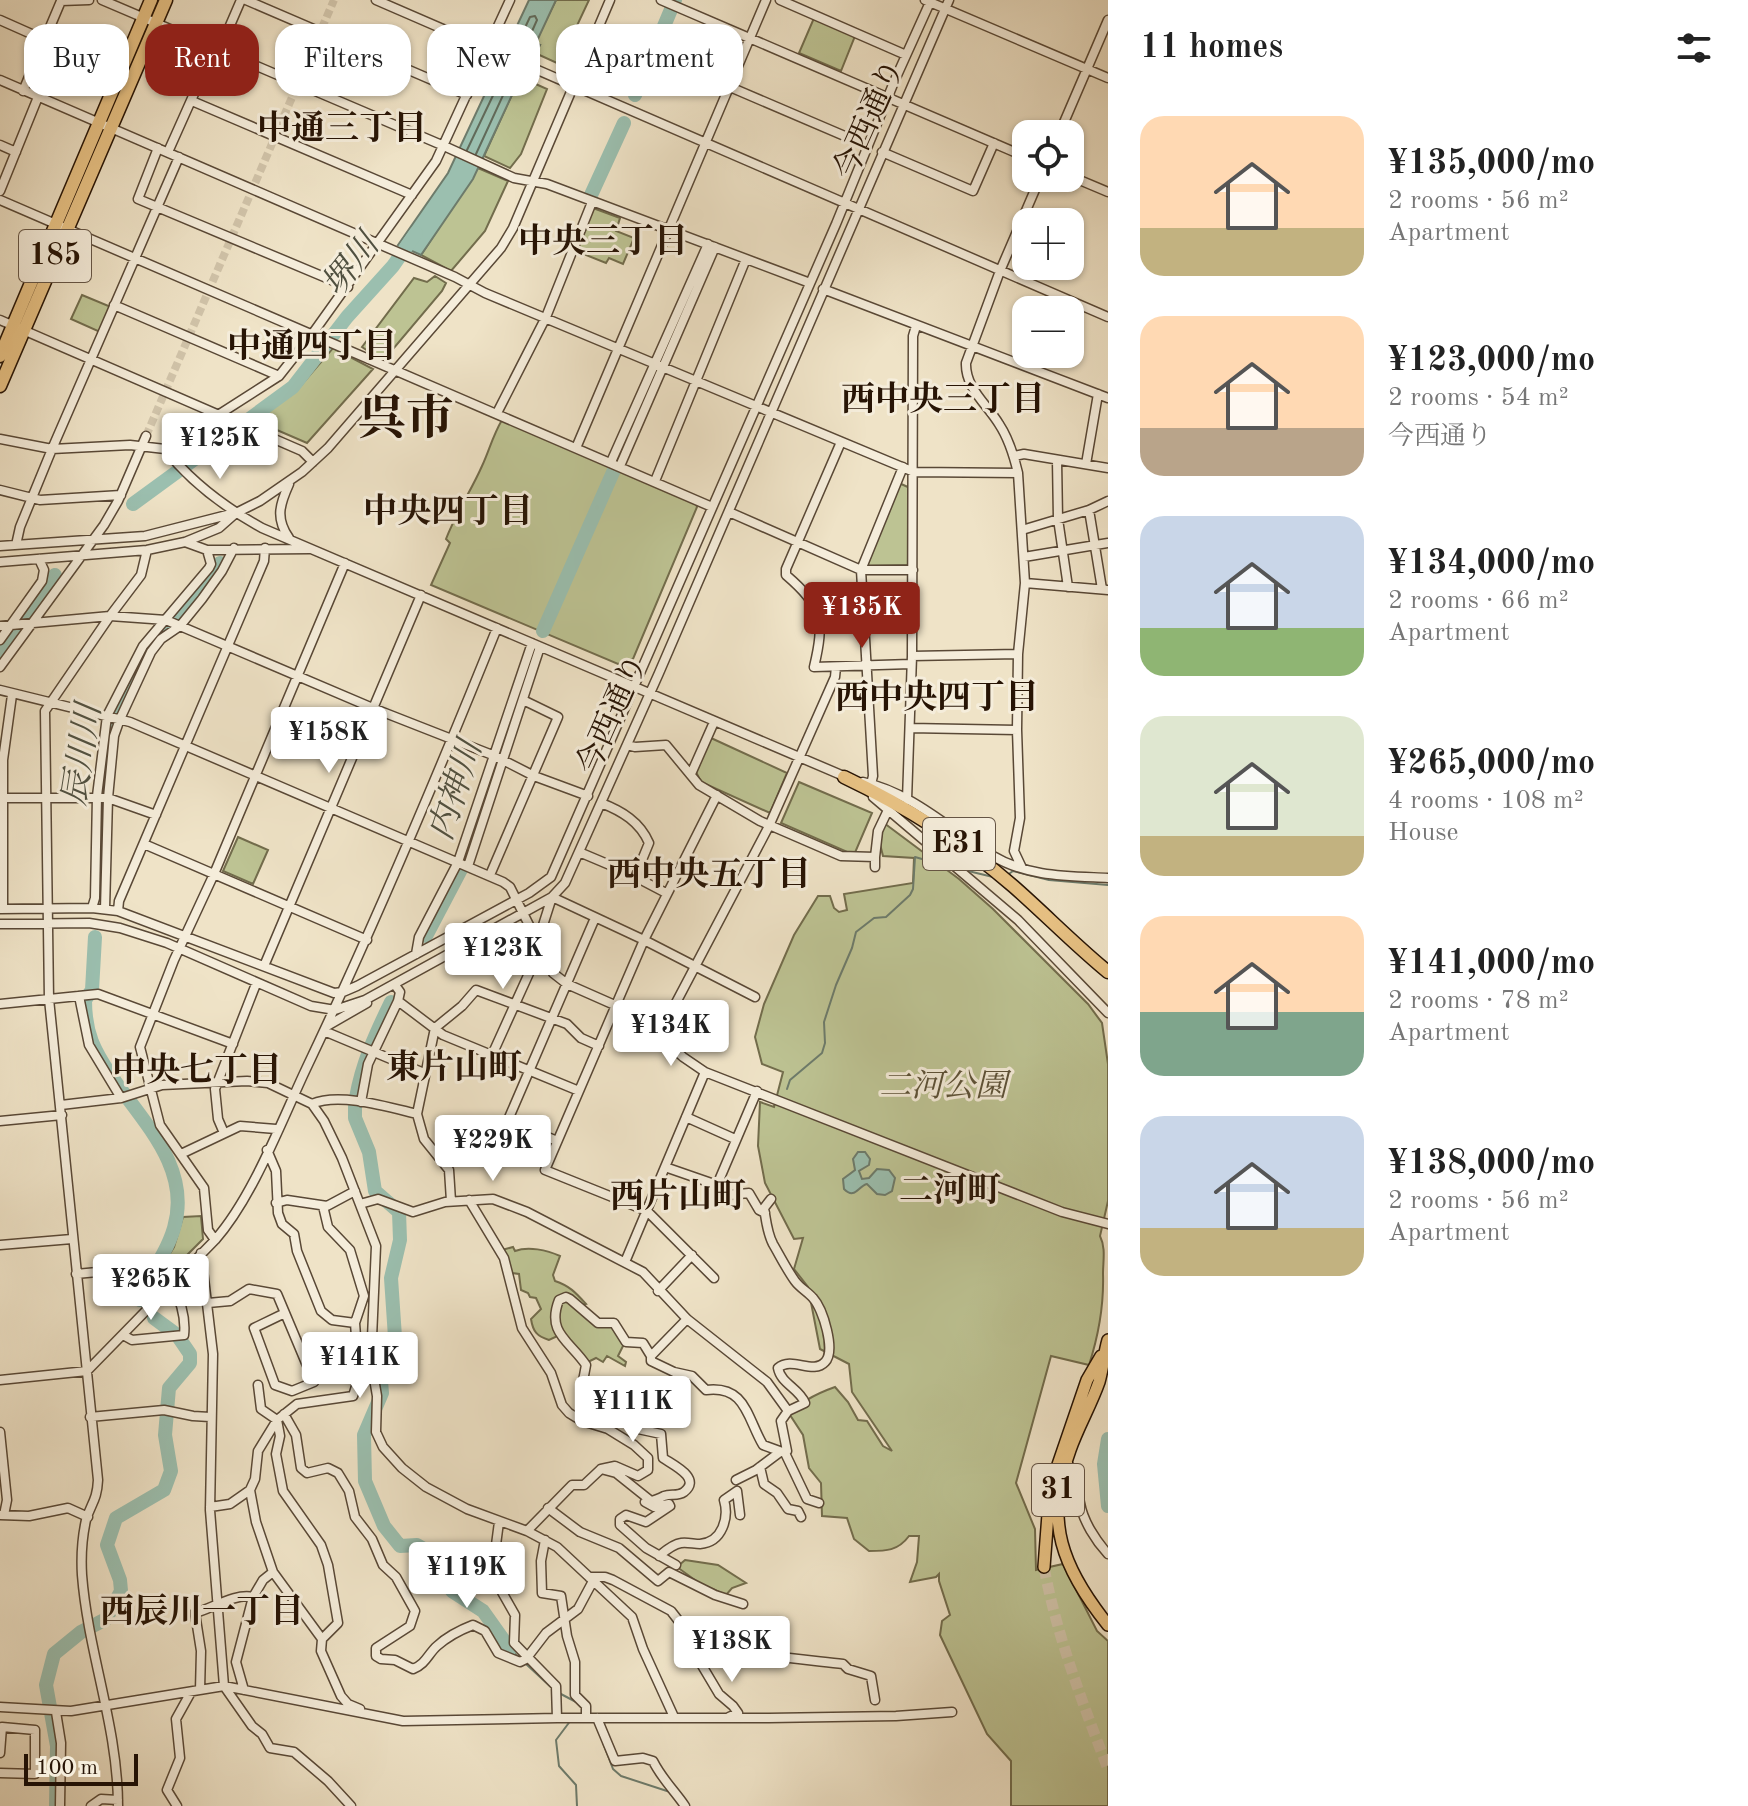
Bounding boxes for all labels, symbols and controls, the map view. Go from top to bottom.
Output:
chip: Buy [24,24,129,96]
chip: Rent [145,24,259,96]
chip: Filters [275,24,411,96]
chip: New [427,24,540,96]
chip: Apartment [556,24,743,96]
icon: filters [1672,26,1716,70]
text: 11 homes [1140,31,1283,65]
street label: 今西通り [827,53,912,185]
district label: 中通三丁目 [257,110,427,147]
map controls [1012,120,1084,368]
button: locate [1012,120,1084,192]
text: ¥135,000/mo [1388,147,1595,181]
icon: home [1204,148,1300,244]
text: 2 rooms · 56 m² [1388,188,1569,214]
button: + [1012,208,1084,280]
text: Apartment [1388,220,1510,246]
district label: 中央三丁目 [518,223,688,260]
water label: 堺川 [315,224,389,303]
road number: 185 [19,230,91,282]
button: − [1012,296,1084,368]
district label: 中通四丁目 [227,328,397,365]
text: ¥123,000/mo [1388,344,1595,378]
icon: home [1204,348,1300,444]
district label: 西中央三丁目 [841,381,1045,418]
text: 2 rooms · 54 m² [1388,385,1569,411]
district label: 呉市 [358,393,454,445]
pin: ¥125K [164,413,276,481]
text: 今西通り [1388,424,1492,450]
text: ¥125K [180,426,260,452]
district label: 中央四丁目 [363,493,533,530]
text: ¥134,000/mo [1388,547,1595,581]
icon: home [1204,548,1300,644]
pin: ¥135K [806,582,918,650]
text: 2 rooms · 66 m² [1388,588,1569,614]
text: ¥135K [822,595,902,621]
text: Apartment [1388,620,1510,646]
street label: 今西通り [570,648,655,780]
district label: 西中央四丁目 [835,679,1039,716]
water label: 辰川川 [56,698,108,808]
pin: ¥158K [273,707,385,775]
text: ¥158K [289,720,369,746]
water label: 内神川 [422,733,490,845]
text: ¥265,000/mo [1388,747,1595,781]
icon: home [1204,748,1300,844]
text: 4 rooms · 108 m² [1388,788,1584,814]
road number: E31 [923,818,995,870]
text: House [1388,820,1459,846]
district label: 西中央五丁目 [607,856,811,893]
pin: ¥123K [447,923,559,991]
text: ¥123K [463,936,543,962]
text: ¥141,000/mo [1388,947,1595,981]
icon: home [1204,948,1300,1044]
text: 2 rooms · 78 m² [1388,988,1569,1014]
pin: ¥134K [615,1000,727,1068]
text: ¥134K [631,1013,711,1039]
text: Apartment [1388,1020,1510,1046]
district label: 東片山町 [386,1049,522,1086]
district label: 中央七丁目 [112,1052,282,1089]
park label: 二河公園 [879,1069,1012,1104]
pin: ¥229K [437,1115,549,1183]
text: ¥229K [453,1128,533,1154]
text: ¥138,000/mo [1388,1147,1595,1181]
icon: home [1204,1148,1300,1244]
district label: 二河町 [899,1172,1001,1209]
district label: 西片山町 [610,1178,746,1215]
text: 2 rooms · 56 m² [1388,1188,1569,1214]
text: Apartment [1388,1220,1510,1246]
pin: ¥265K [95,1254,207,1322]
text: ¥265K [111,1267,191,1293]
pin: ¥141K [304,1332,416,1400]
text: ¥141K [320,1345,400,1371]
pin: ¥111K [577,1376,689,1444]
text: ¥111K [593,1389,673,1415]
road number: 31 [1032,1464,1084,1516]
pin: ¥119K [411,1542,523,1610]
text: ¥119K [427,1555,507,1581]
district label: 西辰川一丁目 [100,1593,304,1630]
pin: ¥138K [676,1616,788,1684]
text: ¥138K [692,1629,772,1655]
scale bar [24,1750,138,1786]
text: 100 m [36,1757,98,1779]

